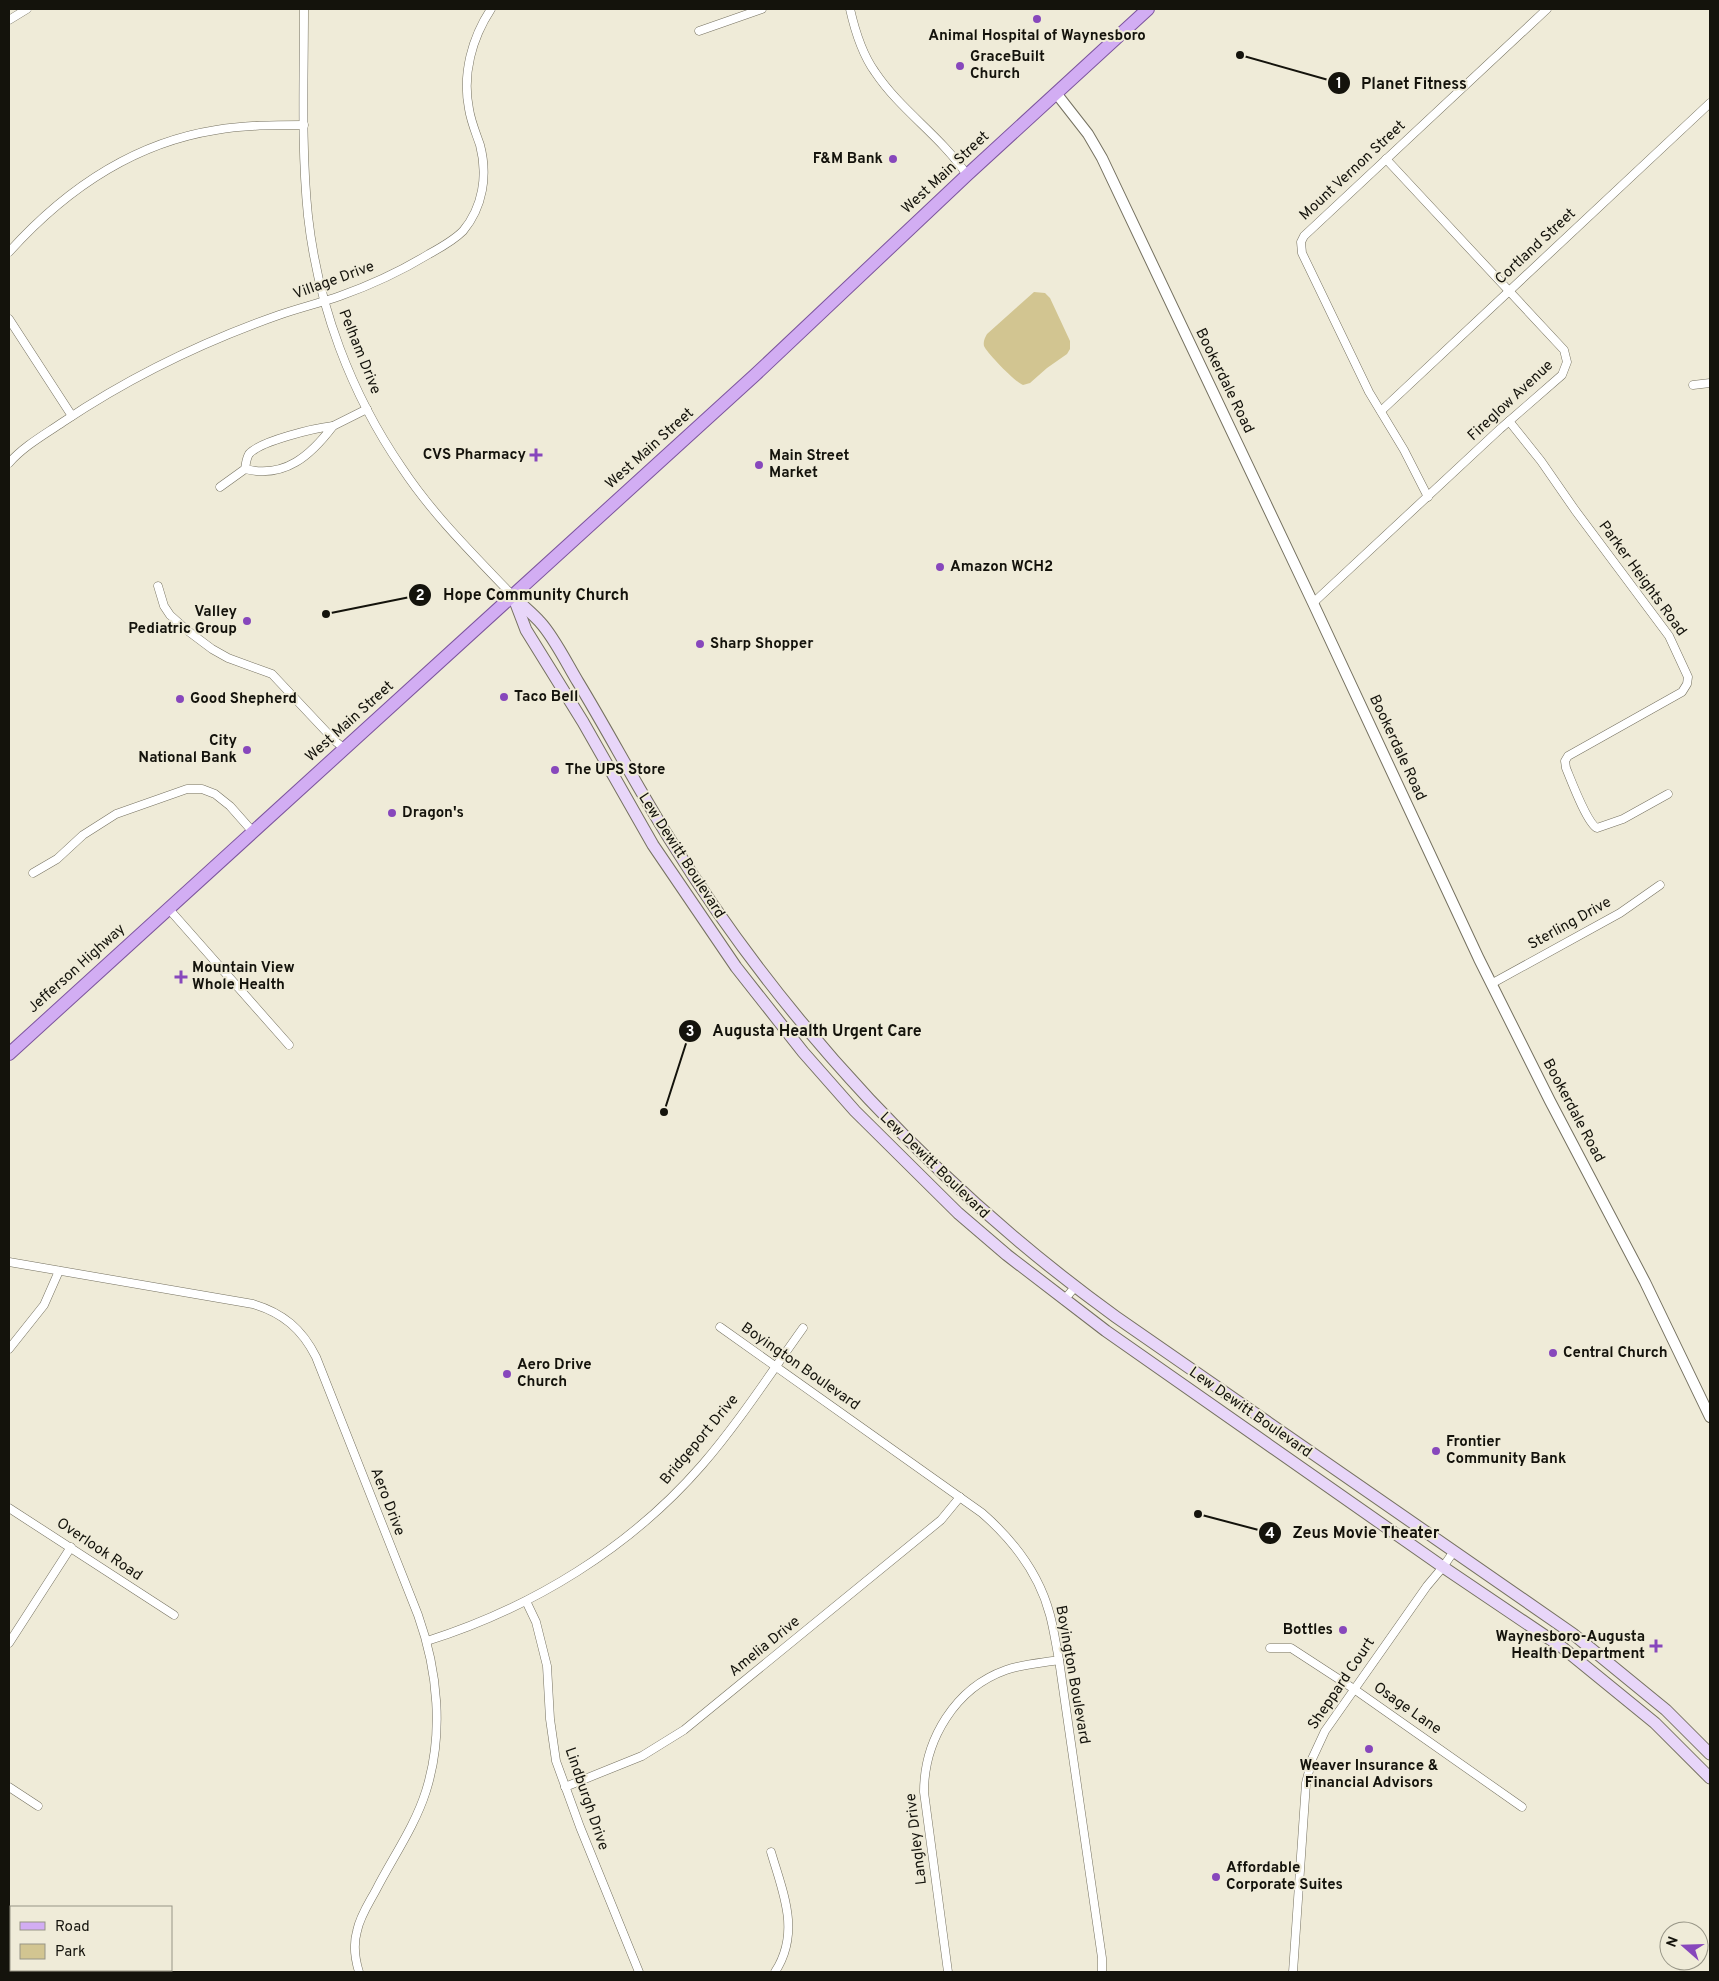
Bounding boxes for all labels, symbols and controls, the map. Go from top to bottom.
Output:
marker: Animal Hospital of Waynesboro [1031,13,1043,25]
place label: Animal Hospital of Waynesboro [928,27,1146,46]
place label: GraceBuilt Church [970,48,1045,84]
marker: GraceBuilt Church [954,60,966,72]
callout: Planet Fitness [1326,68,1477,99]
text: 1 [1336,75,1342,94]
text: Planet Fitness [1361,75,1467,95]
street label: Mount Vernon Street [1296,117,1410,225]
street label: West Main Street [898,128,994,218]
place label: F&M Bank [813,150,883,169]
marker: F&M Bank [887,153,899,165]
street label: Cortland Street [1492,205,1580,289]
street label: Village Drive [291,258,377,304]
street label: Pelham Drive [333,307,385,397]
street label: Bookerdale Road [1190,325,1258,437]
street label: Fireglow Avenue [1464,356,1558,446]
street label: West Main Street [602,404,698,494]
place label: CVS Pharmacy [423,446,526,465]
place label: Main Street Market [769,447,849,483]
marker: CVS Pharmacy [530,449,542,461]
marker: Main Street Market [753,459,765,471]
street label: Parker Heights Road [1594,518,1690,640]
place label: Amazon WCH2 [950,558,1053,577]
marker: Amazon WCH2 [934,561,946,573]
callout: Hope Community Church [408,579,639,610]
text: Hope Community Church [443,586,629,606]
text: 2 [415,587,425,606]
place label: Valley Pediatric Group [128,603,237,639]
marker: Valley Pediatric Group [241,615,253,627]
place label: Sharp Shopper [710,635,814,654]
marker: Sharp Shopper [694,638,706,650]
street label: West Main Street [302,677,398,767]
place label: Taco Bell [514,688,578,707]
place label: Good Shepherd [190,690,297,709]
marker: Taco Bell [498,691,510,703]
street label: Bookerdale Road [1364,692,1430,804]
marker: Good Shepherd [174,693,186,705]
place label: City National Bank [138,732,237,768]
marker: City National Bank [241,744,253,756]
place label: The UPS Store [565,761,665,780]
marker: The UPS Store [549,764,561,776]
street label: Lew Dewitt Boulevard [633,790,729,922]
place label: Dragon's [402,804,464,823]
marker: Dragon's [386,807,398,819]
street label: Sterling Drive [1525,893,1615,955]
street label: Jefferson Highway [24,920,130,1018]
place label: Mountain View Whole Health [192,959,295,995]
marker: Mountain View Whole Health [174,970,188,984]
callout: Augusta Health Urgent Care [678,1015,932,1046]
text: Augusta Health Urgent Care [712,1022,922,1042]
text: 3 [686,1023,695,1042]
street label: Bookerdale Road [1538,1056,1608,1166]
street label: Lew Dewitt Boulevard [875,1109,993,1223]
street label: Boyington Boulevard [737,1319,863,1415]
place label: Central Church [1563,1344,1668,1363]
marker: Central Church [1547,1347,1559,1359]
place label: Aero Drive Church [517,1356,592,1392]
street label: Lew Dewitt Boulevard [1185,1363,1315,1463]
marker: Aero Drive Church [501,1368,513,1380]
street label: Bridgeport Drive [657,1391,743,1489]
place label: Frontier Community Bank [1446,1433,1566,1469]
marker: Frontier Community Bank [1430,1445,1442,1457]
street label: Aero Drive [365,1465,409,1539]
street label: Overlook Road [52,1514,146,1586]
callout: Zeus Movie Theater [1257,1517,1449,1548]
text: Zeus Movie Theater [1293,1524,1440,1544]
text: 4 [1265,1525,1275,1544]
street label: Boyington Boulevard [1050,1604,1094,1746]
street label: Amelia Drive [726,1613,804,1681]
place label: Bottles [1283,1621,1333,1640]
marker: Bottles [1337,1624,1349,1636]
place label: Waynesboro-Augusta Health Department [1496,1628,1645,1664]
street label: Sheppard Court [1304,1634,1380,1734]
marker: Waynesboro-Augusta Health Department [1649,1639,1663,1653]
street label: Osage Lane [1369,1679,1445,1739]
marker: Weaver Insurance & Financial Advisors [1363,1743,1375,1755]
street label: Lindburgh Drive [559,1745,613,1853]
place label: Weaver Insurance & Financial Advisors [1300,1757,1439,1793]
street label: Langley Drive [902,1792,932,1886]
place label: Affordable Corporate Suites [1226,1859,1343,1895]
marker: Affordable Corporate Suites [1210,1871,1222,1883]
legend [10,1906,172,1971]
text: Road [55,1918,90,1937]
north arrow [1659,1921,1709,1971]
text: N [1663,1934,1683,1950]
text: Park [55,1943,86,1962]

